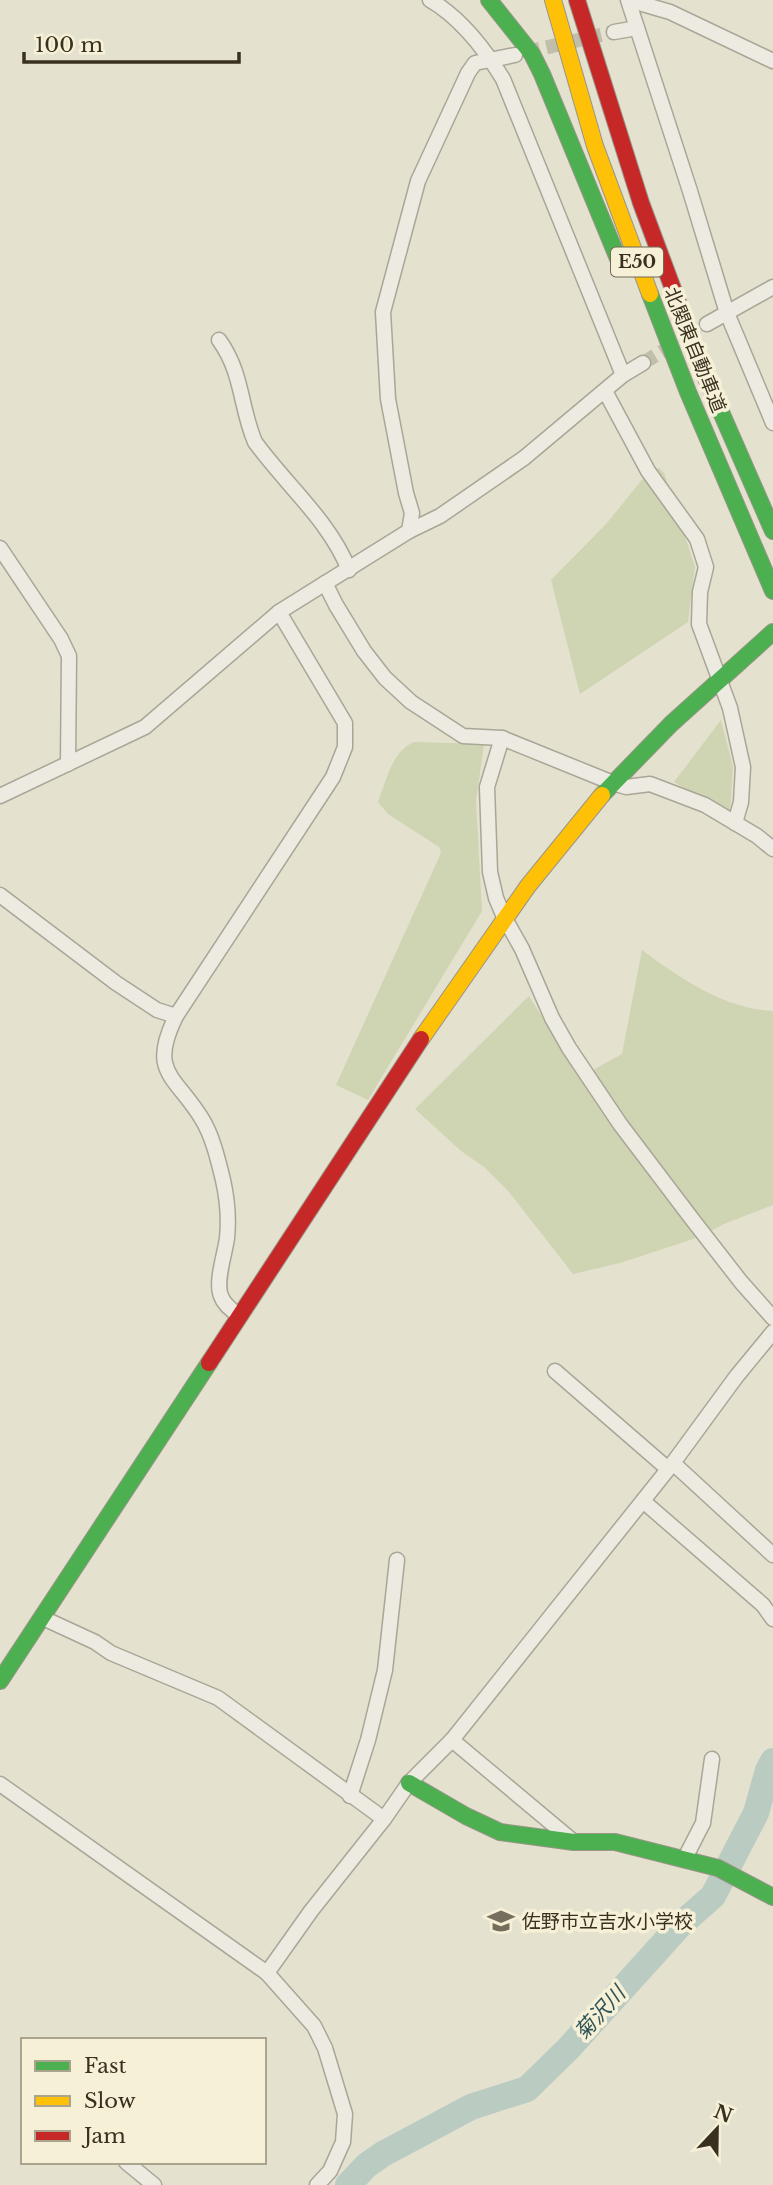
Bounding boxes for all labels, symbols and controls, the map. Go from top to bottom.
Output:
scale bar [24,21,240,65]
text: 100 m [35,32,103,58]
road number: E50 [611,248,663,276]
street label: 北関東自動車道 [659,284,731,416]
school or university icon: 佐野市立吉水小学校 [486,1906,516,1936]
place label: 佐野市立吉水小学校 [522,1910,693,1933]
water label: 菊沢川 [569,1979,632,2045]
legend [21,2038,266,2164]
text: Fast [84,2053,126,2079]
text: Slow [84,2088,136,2114]
north arrow [682,2094,752,2164]
text: N [711,2100,736,2128]
text: Jam [81,2123,126,2149]

